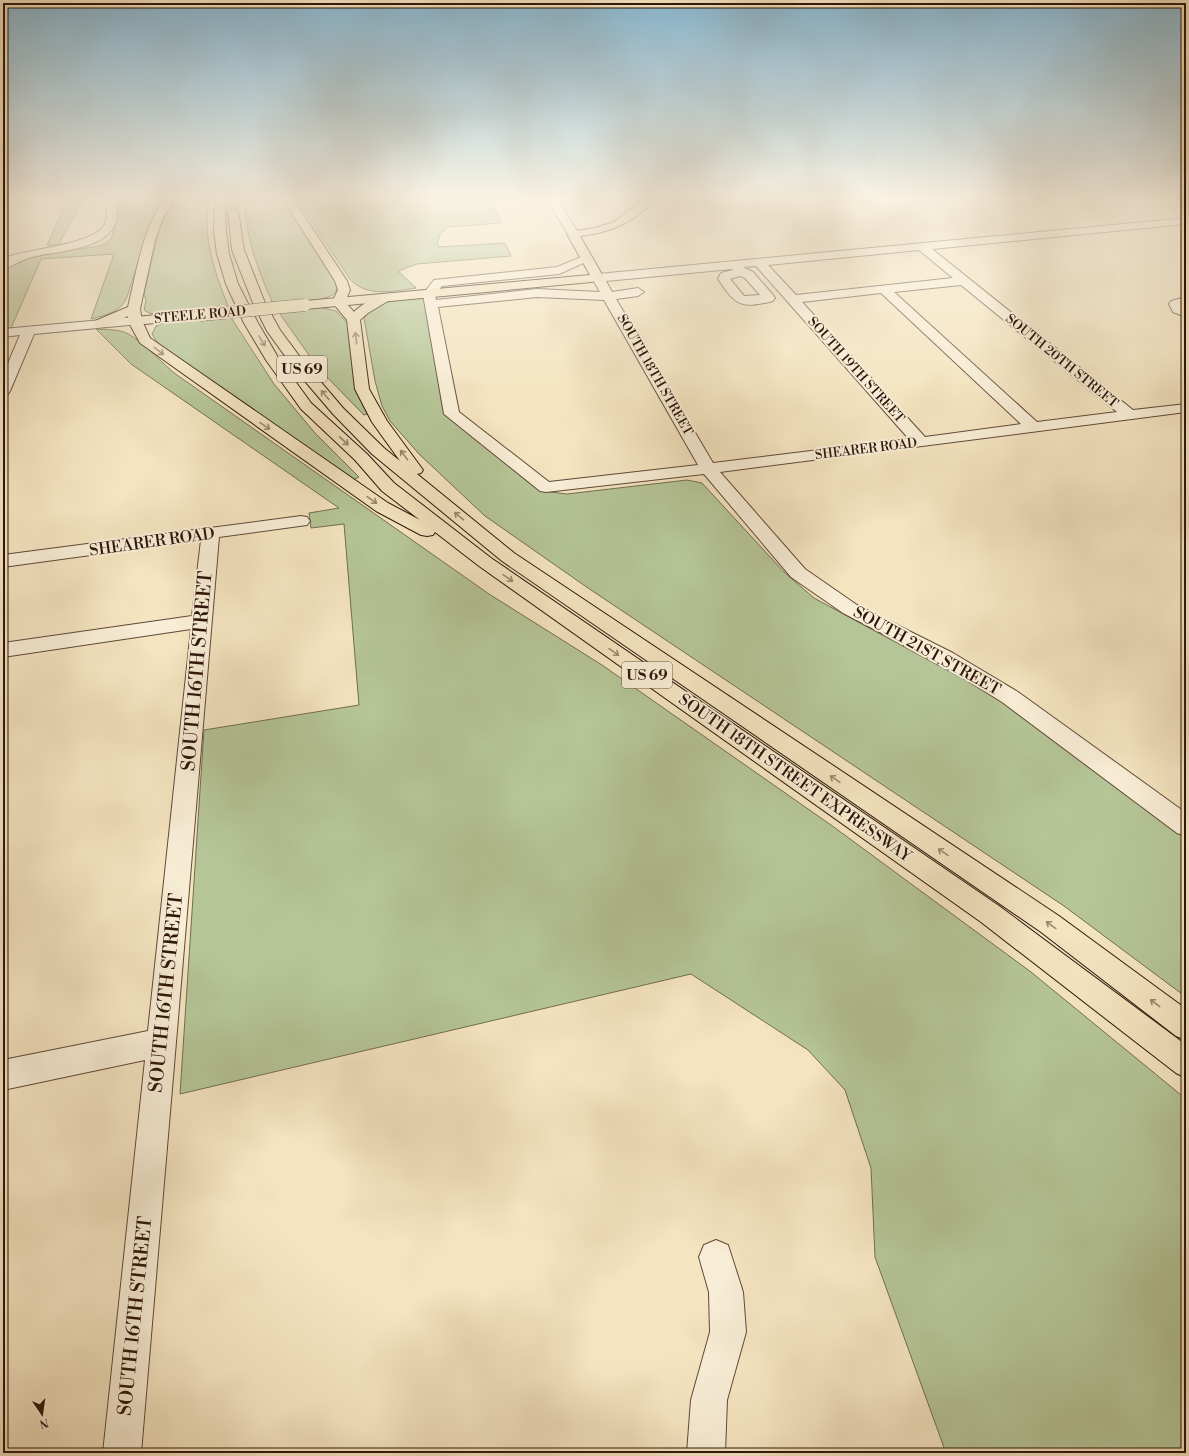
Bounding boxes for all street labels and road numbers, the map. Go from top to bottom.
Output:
street label: STEELE ROAD [153,303,247,327]
street label: SOUTH 18TH STREET [614,311,696,439]
street label: SOUTH 20TH STREET [1002,311,1122,411]
street label: SOUTH 19TH STREET [804,314,908,426]
road number: US 69 [277,356,327,382]
street label: SHEARER ROAD [814,435,918,463]
street label: SHEARER ROAD [88,523,216,561]
street label: SOUTH 16TH STREET [176,570,218,772]
street label: SOUTH 21ST STREET [850,602,1004,700]
road number: US 69 [622,662,672,688]
street label: SOUTH 18TH STREET EXPRESSWAY [675,690,917,867]
street label: SOUTH 16TH STREET [144,892,188,1094]
street label: SOUTH 16TH STREET [113,1215,157,1417]

